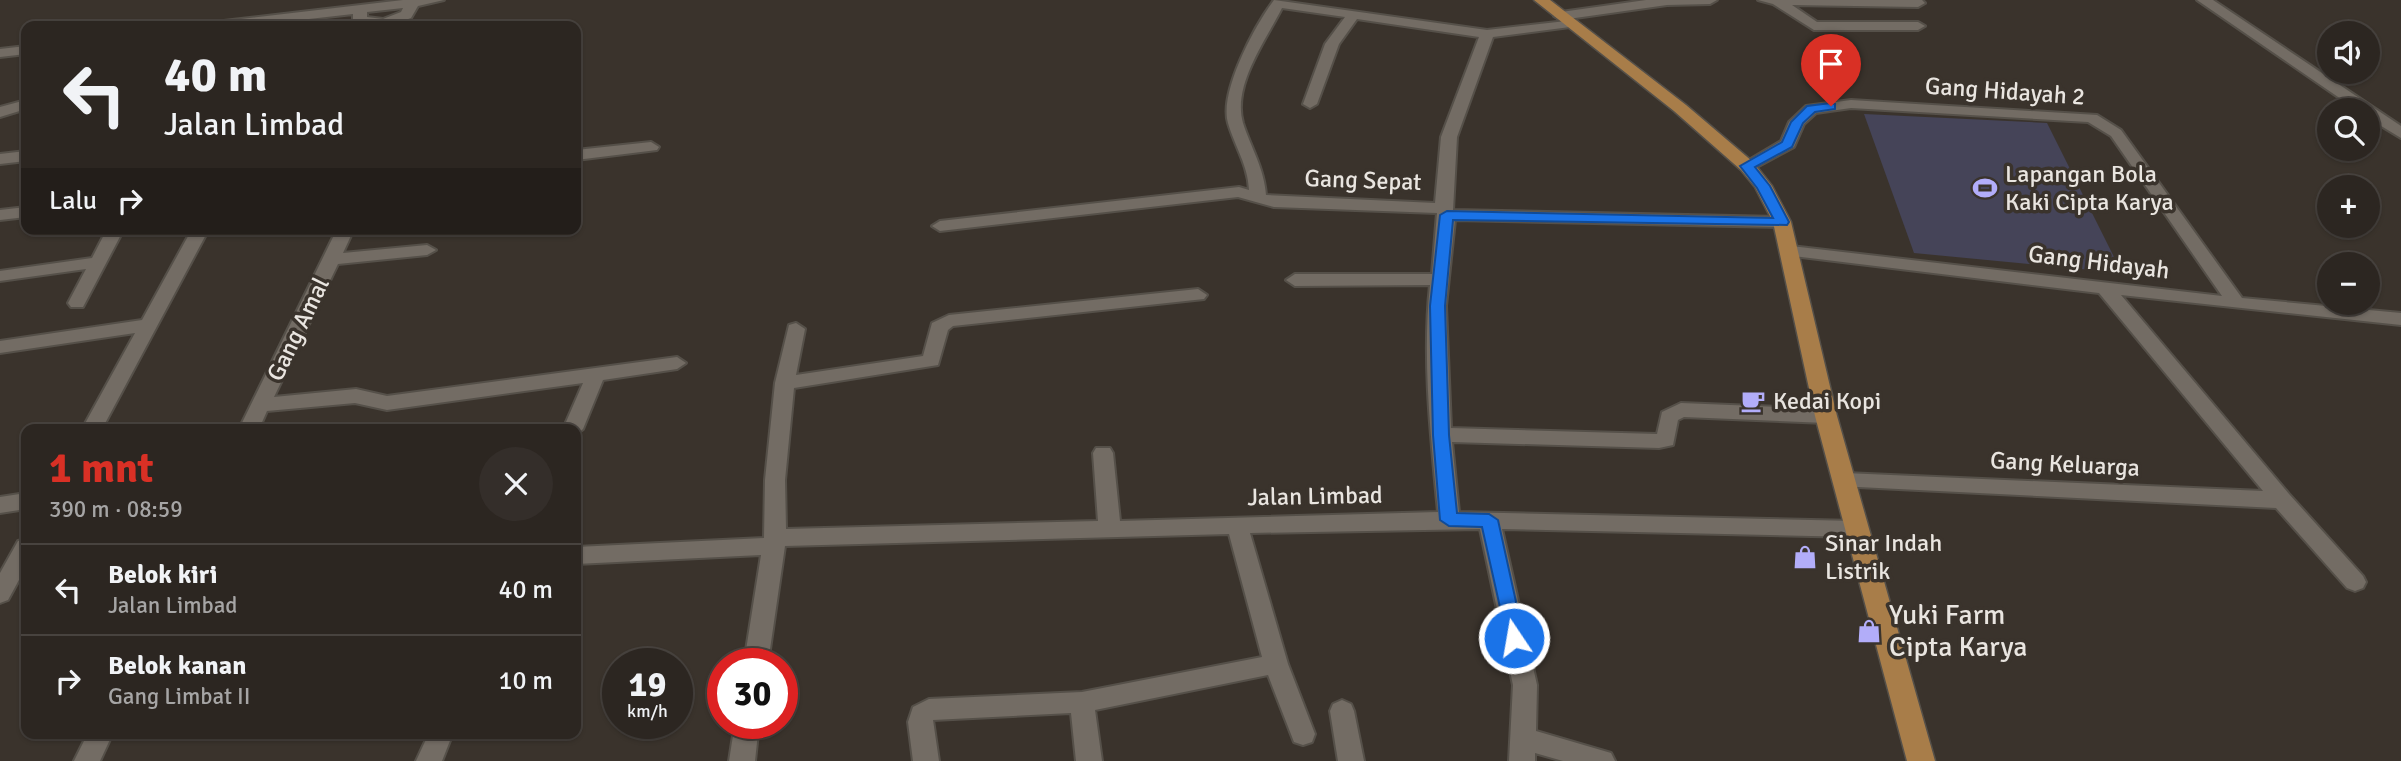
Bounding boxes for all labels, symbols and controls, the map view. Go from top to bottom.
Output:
map controls [2317,21,2380,315]
button: sound [2317,21,2380,84]
pin [1801,34,1861,106]
text: 40 m [164,45,267,105]
icon: arrive [1812,45,1850,83]
icon: left [49,49,140,140]
street label: Gang Hidayah 2 [1924,70,2086,112]
button: search [2317,98,2380,161]
text: Jalan Limbad [164,105,344,144]
place label: Lapangan Bola Kaki Cipta Karya [2005,159,2174,217]
street label: Gang Sepat [1304,163,1422,197]
sports icon: Lapangan Bola Kaki Cipta Karya [1971,174,1999,202]
button: + [2317,175,2380,238]
icon: right [111,182,149,220]
text: Lalu [49,185,97,217]
street label: Gang Hidayah [2027,238,2171,286]
button: − [2317,252,2380,315]
street label: Gang Amal [260,272,336,386]
place label: Kedai Kopi [1773,386,1881,416]
cafe icon: Kedai Kopi [1739,387,1767,415]
text: 1 mnt [49,443,154,494]
street label: Gang Keluarga [1989,445,2141,483]
button: close [479,447,553,521]
street label: Jalan Limbad [1247,480,1383,512]
text: 390 m · 08:59 [49,495,183,524]
place label: Sinar Indah Listrik [1825,528,1942,586]
shop icon: Sinar Indah Listrik [1791,543,1819,571]
text: Belok kiri [108,559,217,591]
icon: left [49,571,87,609]
text: 40 m [498,574,553,606]
text: Jalan Limbad [108,591,237,620]
place label: Yuki Farm Cipta Karya [1889,598,2027,664]
position arrow [1477,601,1551,675]
shop icon: Yuki Farm Cipta Karya [1855,617,1883,645]
speed limit sign: 30 [707,648,798,739]
text: Belok kanan [108,650,246,682]
icon: right [49,662,87,700]
text: 19 [629,663,666,706]
text: 10 m [498,665,553,697]
text: Gang Limbat II [108,682,251,711]
text: km/h [627,700,668,722]

